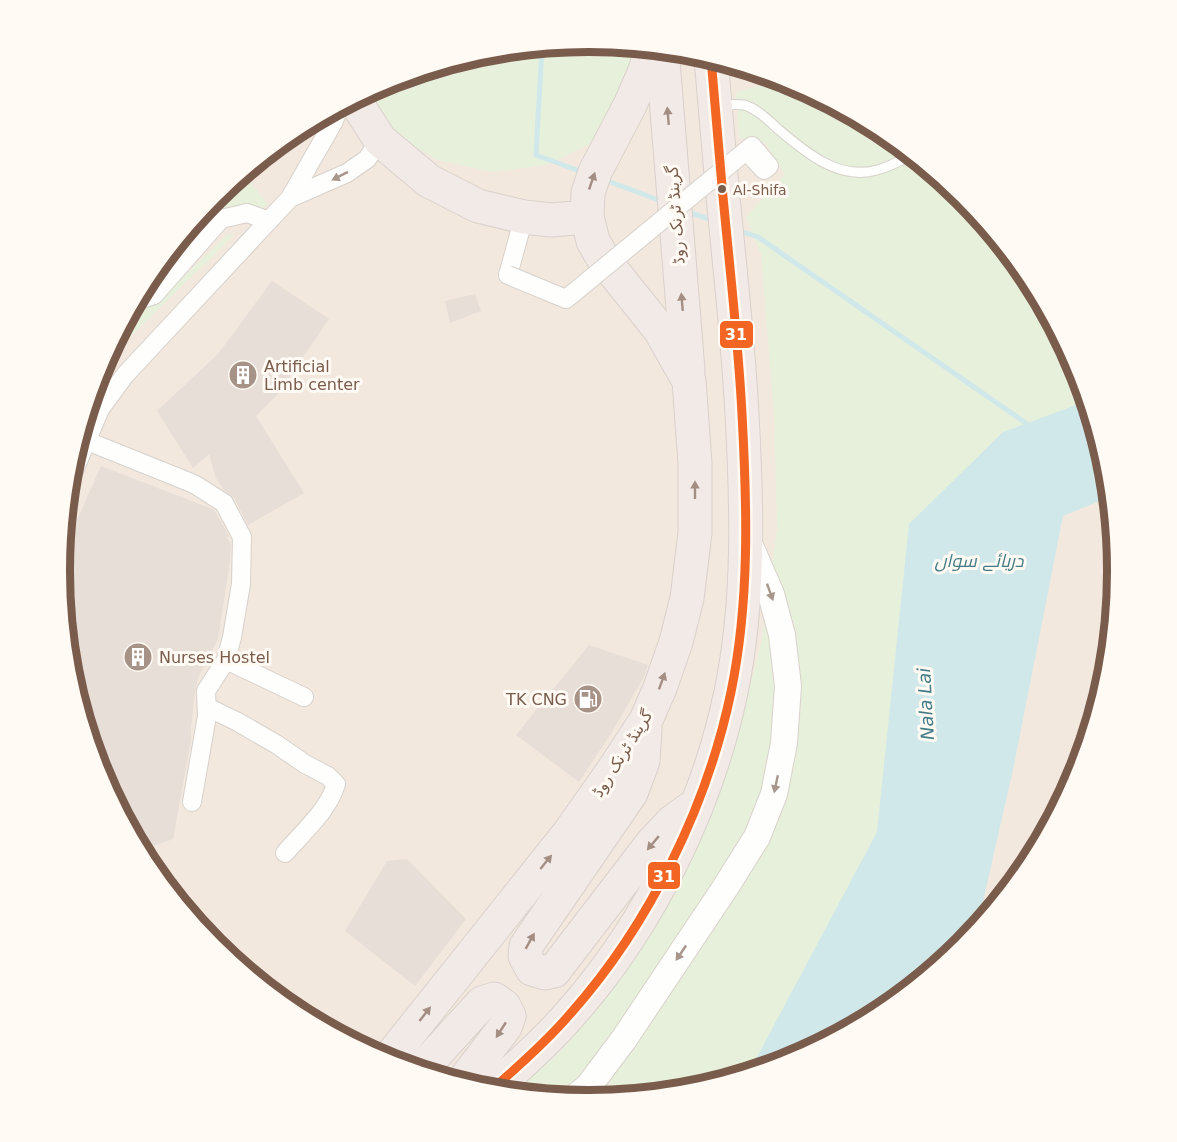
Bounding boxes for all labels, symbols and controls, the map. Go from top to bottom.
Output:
one-way arrow [663,106,672,125]
street label: گرینڈ ٹرنک روڈ [663,165,689,265]
one-way arrow [331,171,348,181]
one-way arrow [588,172,597,190]
place label: Al-Shifa [733,182,787,198]
marker: Al-Shifa [716,183,728,195]
one-way arrow [677,293,687,312]
line badge: 31 [719,320,754,349]
text: 31 [725,325,747,344]
place label: Artificial Limb center [264,357,360,394]
building icon: Artificial Limb center [227,359,259,391]
one-way arrow [690,481,700,500]
water label: دریائے سواں [935,550,1025,572]
one-way arrow [765,583,775,601]
building icon: Nurses Hostel [122,641,154,673]
place label: Nurses Hostel [159,648,270,667]
water label: Nala Lai [913,667,938,741]
one-way arrow [658,672,668,690]
fuel station icon: TK CNG [572,683,604,715]
place label: TK CNG [505,690,567,709]
street label: گرینڈ ٹرنک روڈ [588,706,658,801]
one-way arrow [771,775,780,794]
one-way arrow [647,835,660,850]
one-way arrow [539,854,551,869]
line badge: 31 [647,861,681,890]
text: 31 [653,867,675,886]
one-way arrow [525,932,535,949]
one-way arrow [676,945,687,961]
one-way arrow [418,1007,430,1022]
one-way arrow [496,1022,507,1038]

